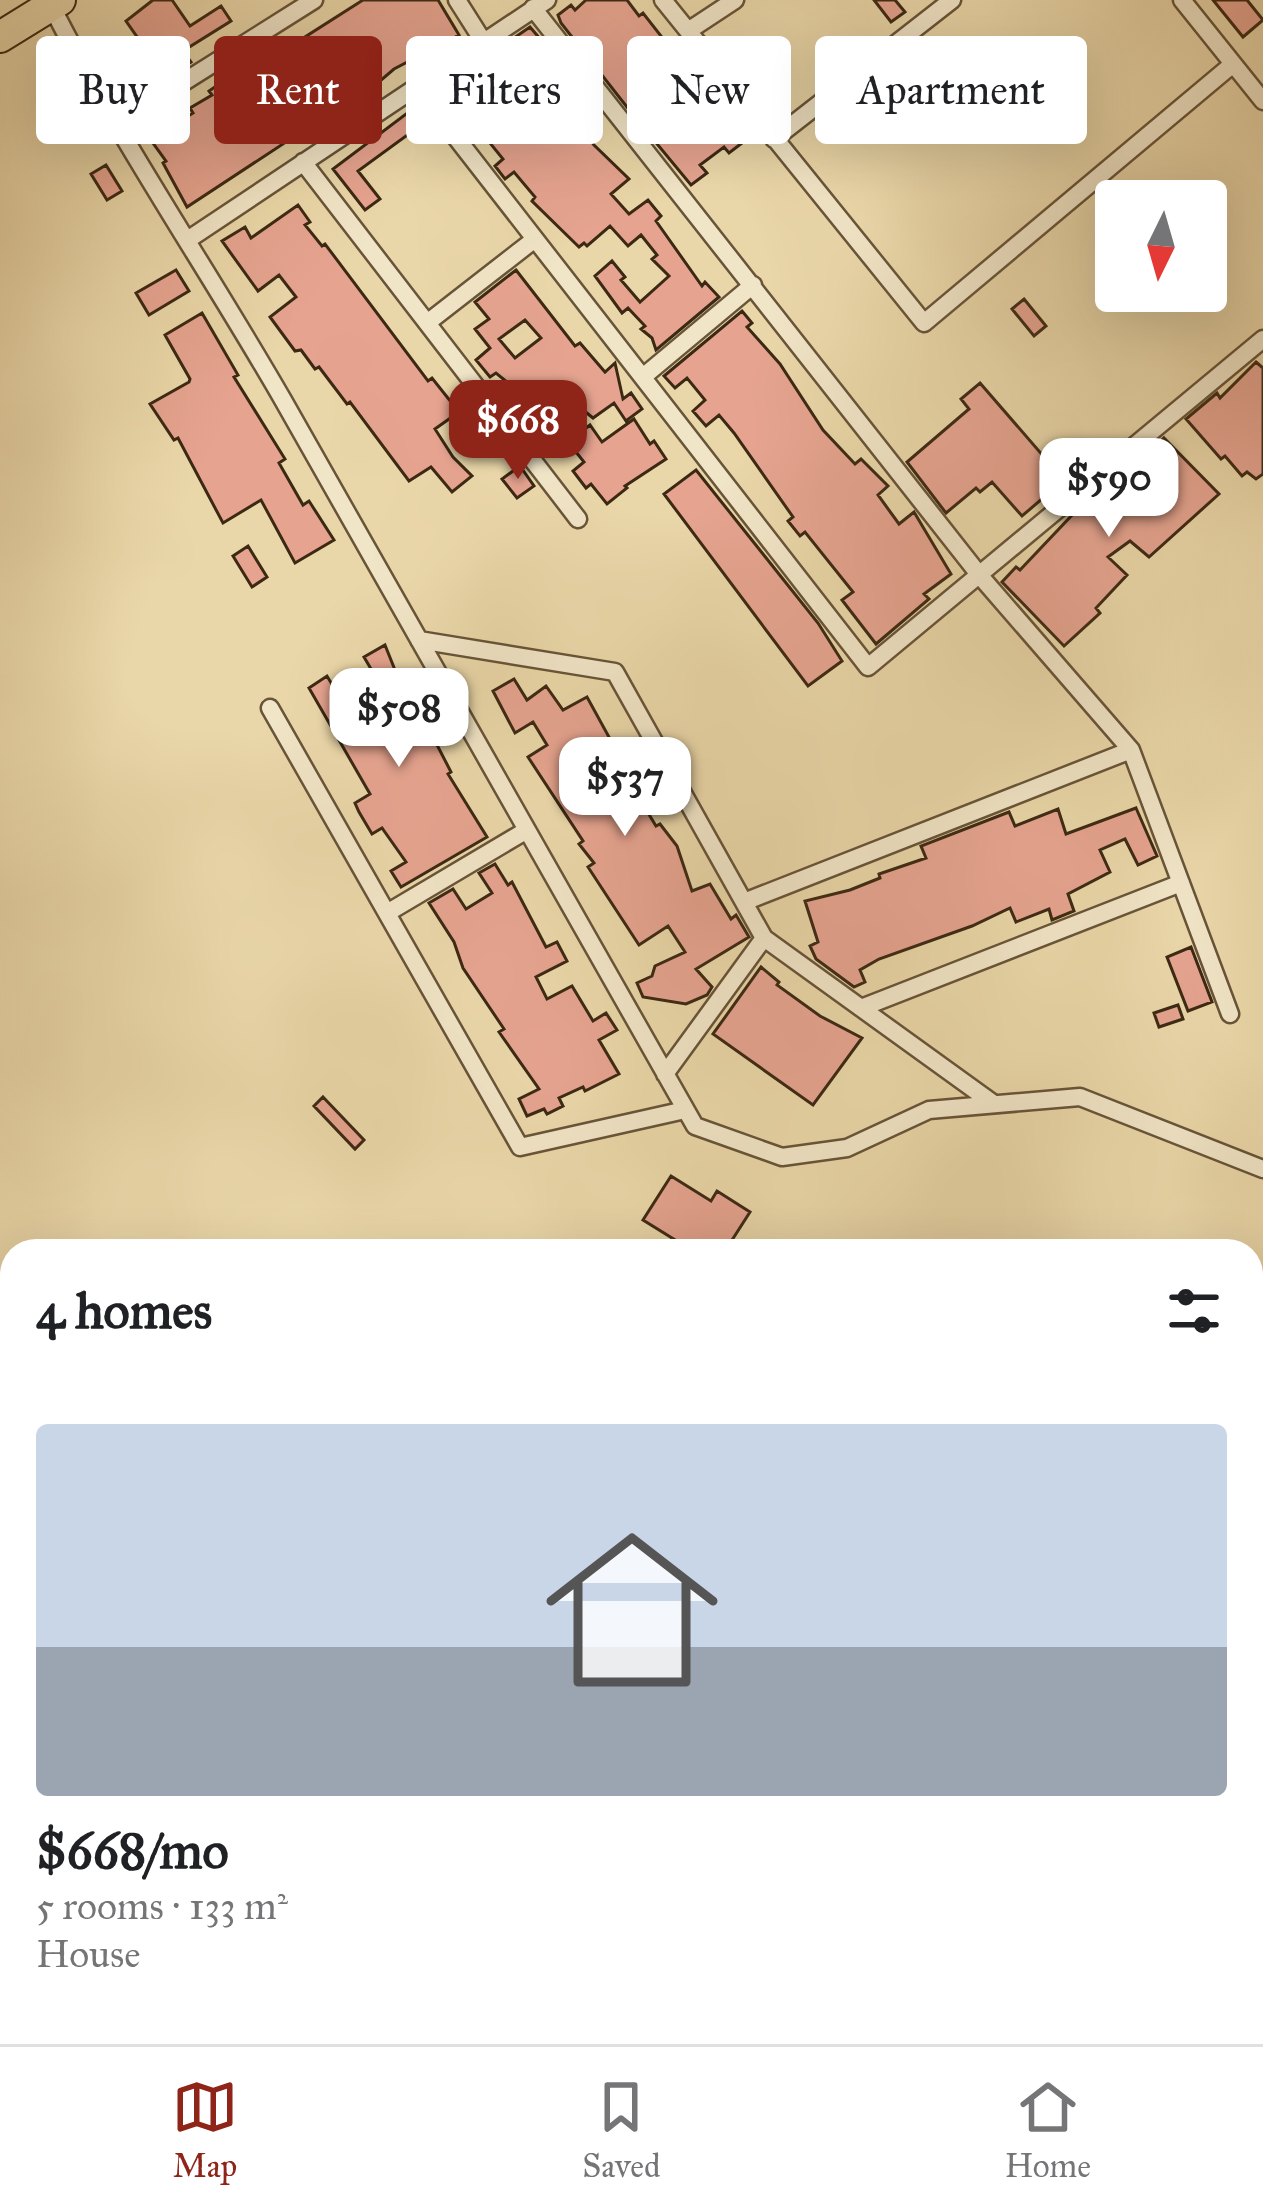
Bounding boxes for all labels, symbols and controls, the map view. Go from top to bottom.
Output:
chip: Buy [36,36,190,144]
chip: Rent [214,36,382,144]
chip: Filters [406,36,603,144]
chip: New [627,36,791,144]
chip: Apartment [815,36,1087,144]
north arrow [1095,180,1227,312]
map controls [1095,180,1227,312]
pin: $668 [447,380,589,482]
text: $668 [476,395,560,443]
pin: $590 [1038,438,1180,540]
text: $590 [1066,453,1152,501]
pin: $508 [328,668,470,770]
text: $508 [357,683,441,731]
pin: $537 [554,737,696,839]
text: $537 [586,752,664,800]
icon: filters [1161,1278,1227,1344]
text: 4 homes [36,1280,212,1342]
icon: home [524,1502,740,1718]
text: $668/mo [36,1820,229,1882]
text: 5 rooms · 133 m² [36,1882,288,1930]
text: House [36,1930,140,1978]
tab: Map [172,2074,238,2186]
tab: Saved [582,2074,661,2186]
tab: Home [1005,2074,1091,2186]

